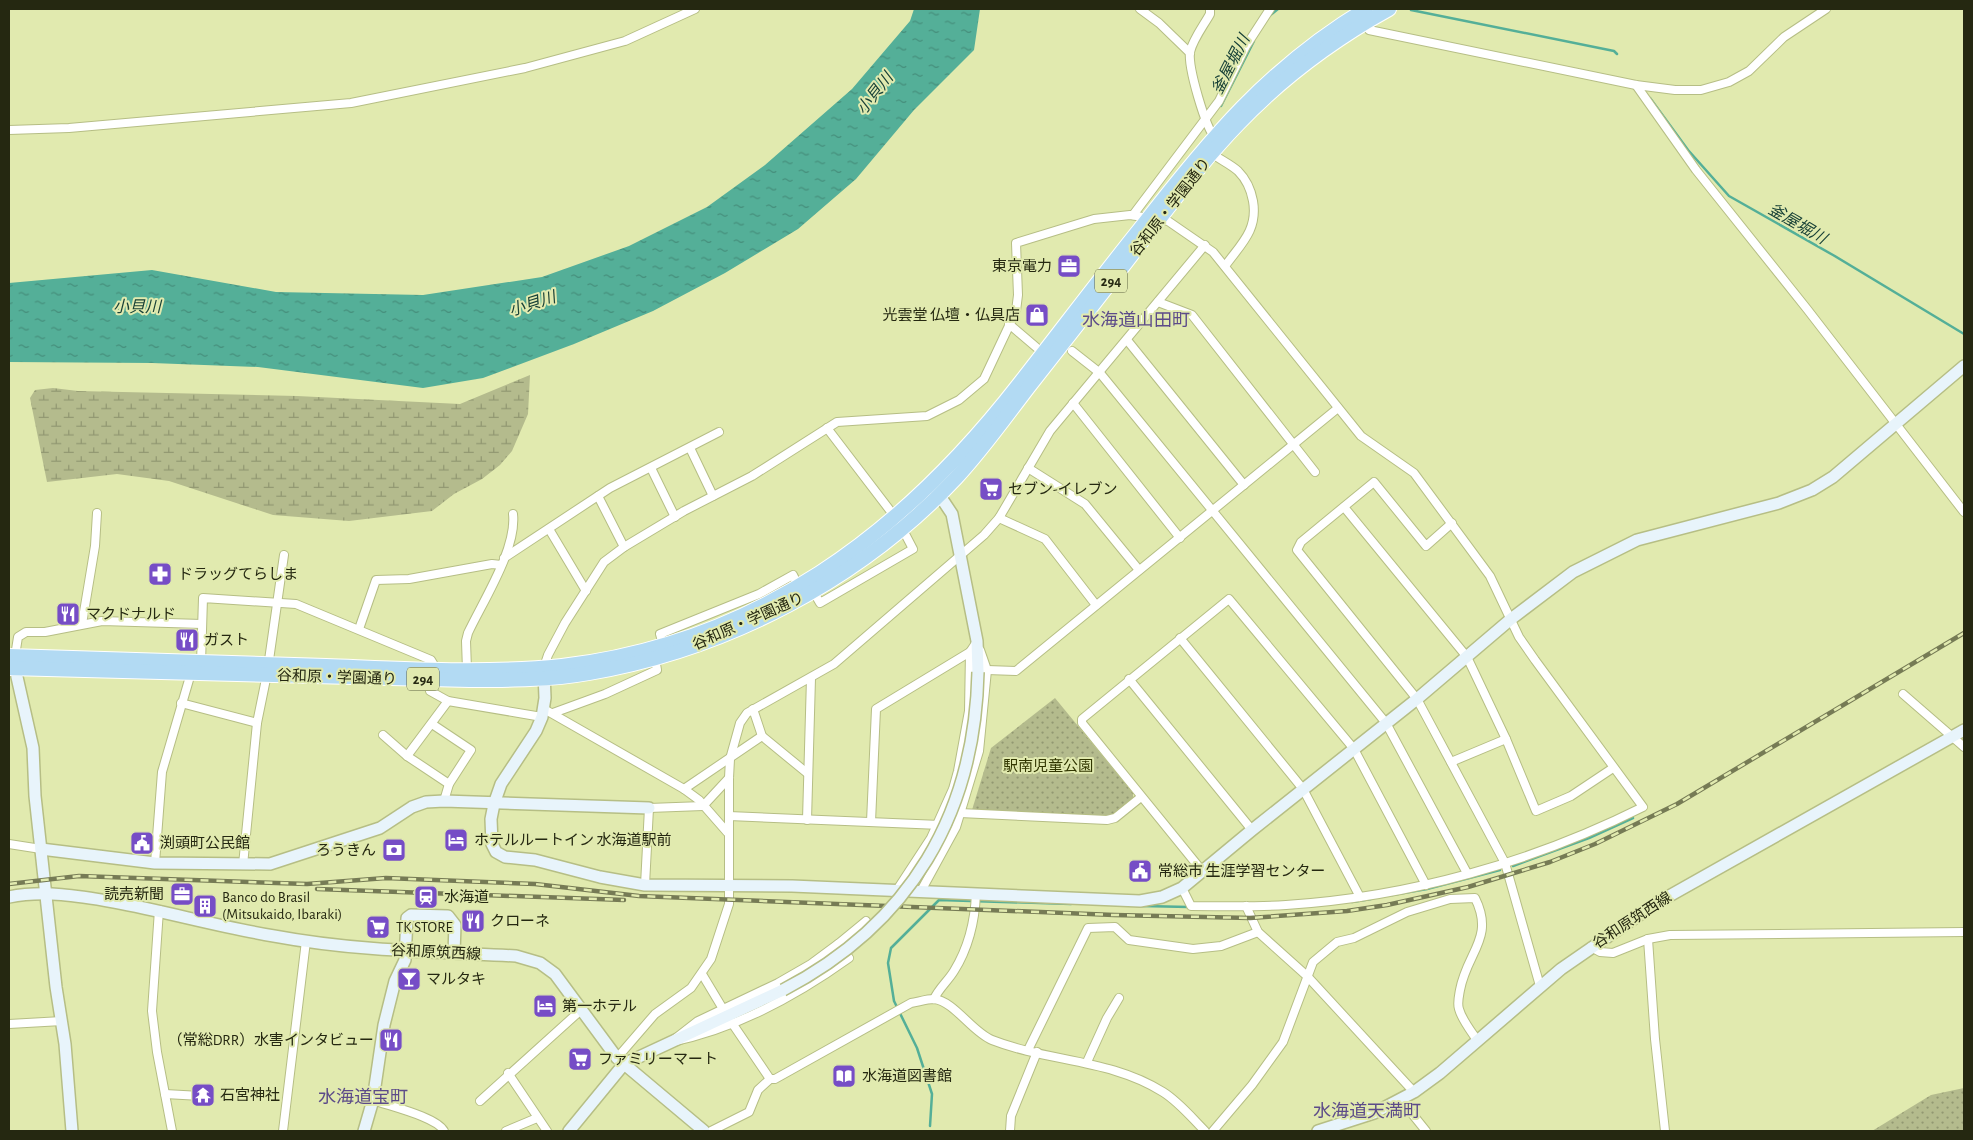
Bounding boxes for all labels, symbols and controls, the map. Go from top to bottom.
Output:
water label: 釜屋堀川 [1208,30,1253,97]
water label: 小貝川 [853,68,897,117]
street label: 谷和原・学園通り [1127,155,1213,259]
water label: 釜屋堀川 [1766,200,1831,248]
office icon: 東京電力 [1056,253,1082,279]
place label: 東京電力 [992,258,1052,274]
road number: 294 [1095,270,1127,292]
water label: 小貝川 [507,287,560,319]
water label: 小貝川 [113,298,163,315]
shop icon: 光雲堂 仏壇・仏具店 [1024,302,1050,328]
place label: 光雲堂 仏壇・仏具店 [883,307,1020,323]
district label: 水海道山田町 [1082,310,1190,330]
supermarket icon: セブン-イレブン [978,476,1004,502]
place label: セブン-イレブン [1008,481,1118,497]
pharmacy icon: ドラッグてらしま [147,561,173,587]
place label: ドラッグてらしま [178,566,298,582]
street label: 谷和原・学園通り [690,589,806,653]
restaurant icon: マクドナルド [55,601,81,627]
place label: マクドナルド [86,606,176,622]
restaurant icon: ガスト [174,627,200,653]
place label: ガスト [204,632,249,648]
street label: 谷和原・学園通り [277,667,397,687]
road number: 294 [407,668,439,691]
park label: 駅南児童公園 [1003,758,1093,774]
hotel icon: ホテルルートイン 水海道駅前 [443,827,469,853]
public building icon: 渕頭町公民館 [129,830,155,856]
place label: ホテルルートイン 水海道駅前 [474,832,671,848]
place label: 渕頭町公民館 [160,835,250,851]
bank icon: ろうきん [381,837,407,863]
place label: ろうきん [316,843,376,858]
public building icon: 常総市 生涯学習センター [1127,858,1153,884]
place label: 常総市 生涯学習センター [1158,863,1325,879]
office icon: 読売新聞 [169,881,195,907]
station icon: 水海道 [413,884,439,910]
place label: 読売新聞 [104,886,164,902]
place label: 水海道 [444,889,489,905]
street label: 谷和原筑西線 [1590,889,1674,951]
place label: Banco do Brasil (Mitsukaido, Ibaraki) [222,890,342,922]
building icon: Banco do Brasil (Mitsukaido, Ibaraki) [192,893,218,919]
restaurant icon: クローネ [460,908,486,934]
place label: クローネ [490,913,550,929]
supermarket icon: TK STORE [365,914,391,940]
place label: TK STORE [396,920,453,935]
street label: 谷和原筑西線 [391,942,481,962]
bar icon: マルタキ [396,966,422,992]
place label: マルタキ [426,971,486,987]
hotel icon: 第一ホテル [532,993,558,1019]
place label: 第一ホテル [562,998,637,1014]
restaurant icon: （常総DRR）水害インタビュー [378,1027,404,1053]
place label: （常総DRR）水害インタビュー [168,1032,374,1048]
supermarket icon: ファミリーマート [567,1046,593,1072]
place label: ファミリーマート [598,1052,718,1067]
library icon: 水海道図書館 [831,1063,857,1089]
place label: 水海道図書館 [862,1068,952,1084]
temple icon: 石宮神社 [190,1082,216,1108]
place label: 石宮神社 [220,1087,280,1103]
district label: 水海道宝町 [318,1087,408,1107]
district label: 水海道天満町 [1313,1101,1421,1121]

